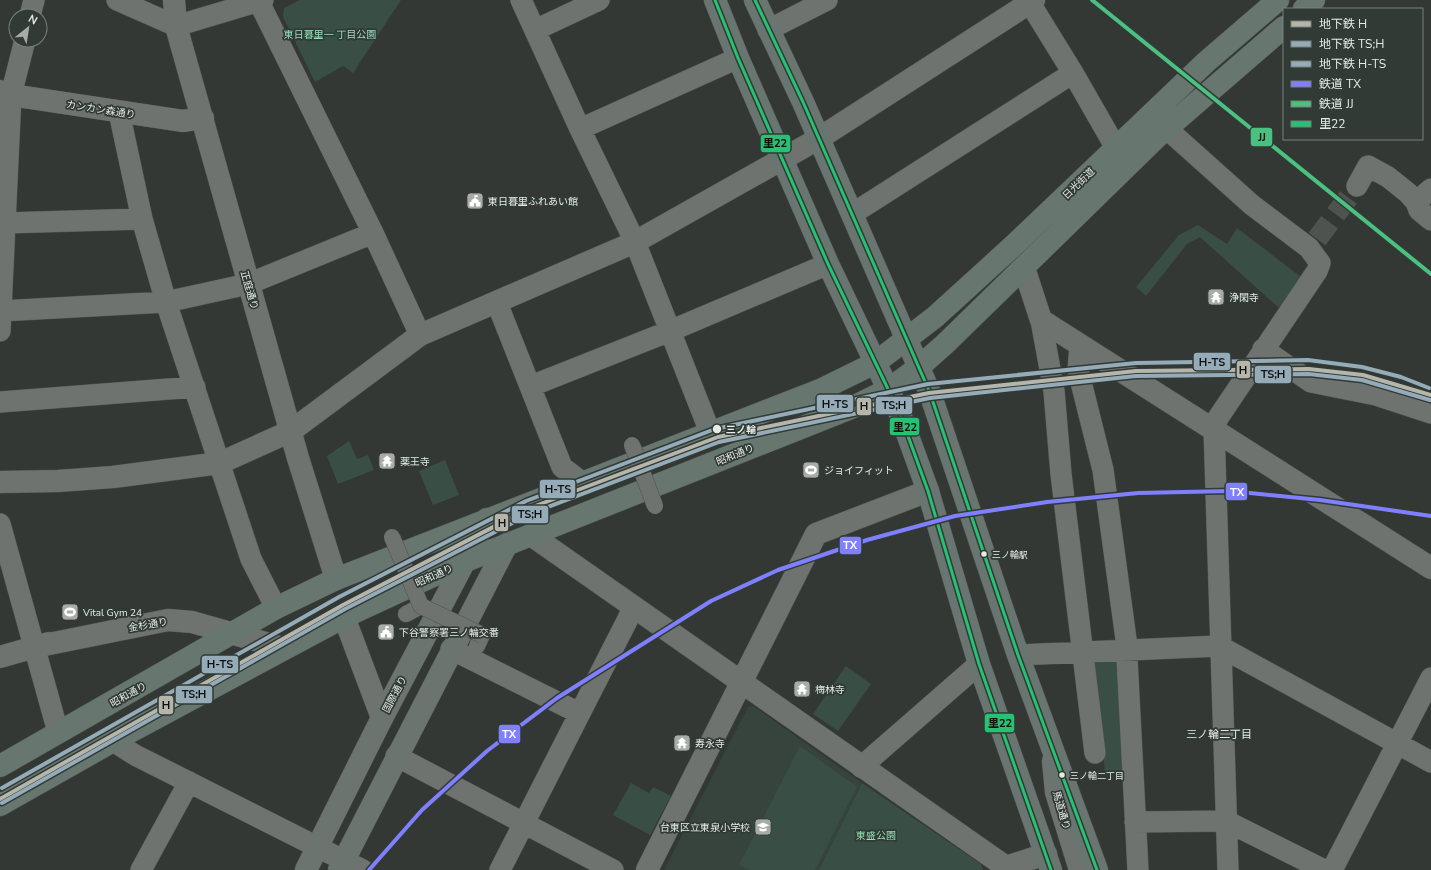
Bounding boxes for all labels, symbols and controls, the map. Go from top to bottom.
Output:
north arrow [8,8,48,48]
legend [1283,8,1423,140]
text: N [25,11,40,28]
text: 地下鉄 H [1319,16,1367,32]
park label: 東日暮里一 丁目公園 [284,28,376,42]
text: 地下鉄 TS;H [1319,36,1384,52]
text: 地下鉄 H-TS [1319,56,1386,72]
text: 鉄道 TX [1319,76,1361,92]
text: 鉄道 JJ [1319,96,1354,112]
street label: カンカン森通り [65,98,137,122]
text: 里22 [1319,116,1345,132]
line badge: JJ [1250,127,1273,147]
text: JJ [1257,130,1266,145]
line badge: 里22 [760,134,791,153]
text: 里22 [763,136,787,151]
street label: 日光街道 [1059,165,1098,203]
public building icon: 東日暮里ふれあい館 [465,191,485,211]
place label: 東日暮里ふれあい館 [488,195,578,209]
street label: 正庭通り [237,269,261,311]
temple icon: 浄閑寺 [1206,287,1226,307]
place label: 浄閑寺 [1229,291,1259,305]
line badge: H-TS [1193,352,1231,371]
text: H-TS [1199,355,1225,370]
line badge: H [1236,360,1251,379]
text: H [1239,363,1247,378]
line badge: TS;H [1254,365,1292,384]
text: TS;H [1261,367,1285,382]
line badge: H-TS [816,394,854,413]
line badge: TS;H [875,396,913,415]
text: H-TS [822,397,848,412]
line badge: H [856,397,872,416]
text: TS;H [882,398,906,413]
text: H [860,399,868,414]
line badge: 里22 [889,417,920,436]
text: 里22 [893,420,917,435]
marker: 三ノ輪 [711,423,723,435]
place label: 三ノ輪 [726,423,756,437]
street label: 昭和通り [714,441,757,469]
temple icon: 薬王寺 [377,451,397,471]
place label: 薬王寺 [400,455,430,469]
sports icon: ジョイフィット [801,460,821,480]
place label: ジョイフィット [824,464,894,478]
line badge: H-TS [539,479,576,499]
text: H-TS [545,482,571,497]
line badge: TX [1225,482,1248,501]
text: TX [1230,485,1245,500]
line badge: TS;H [511,505,549,524]
text: TS;H [518,507,542,522]
line badge: H [494,513,509,532]
text: H [498,516,506,531]
line badge: TX [839,536,862,555]
text: TX [843,538,858,553]
marker: 三ノ輪駅 [979,549,989,559]
place label: 三ノ輪駅 [992,549,1028,561]
street label: 昭和通り [413,561,456,590]
sports icon: Vital Gym 24 [60,602,80,622]
place label: Vital Gym 24 [82,606,142,620]
street label: 金杉通り [127,615,169,635]
public building icon: 下谷警察署三ノ輪交番 [376,622,396,642]
place label: 下谷警察署三ノ輪交番 [399,626,499,640]
line badge: H-TS [201,655,239,674]
text: H-TS [207,657,233,672]
street label: 国際通り [379,674,410,715]
street label: 昭和通り [108,679,149,711]
temple icon: 梅林寺 [792,679,812,699]
place label: 梅林寺 [815,683,845,697]
line badge: TS;H [175,685,213,704]
text: TS;H [182,687,206,702]
line badge: H [158,695,174,715]
text: H [162,698,170,713]
line badge: 里22 [984,713,1015,733]
text: 里22 [988,716,1012,731]
line badge: TX [498,724,521,744]
text: TX [502,727,517,742]
district label: 三ノ輪二丁目 [1186,727,1252,742]
temple icon: 寿永寺 [672,733,692,753]
place label: 寿永寺 [695,737,725,751]
marker: 三ノ輪二丁目 [1057,770,1067,780]
place label: 三ノ輪二丁目 [1070,770,1124,782]
street label: 馬道通り [1049,789,1073,831]
school or university icon: 台東区立東泉小学校 [753,817,773,837]
place label: 台東区立東泉小学校 [660,821,750,835]
park label: 東盛公園 [856,829,896,843]

